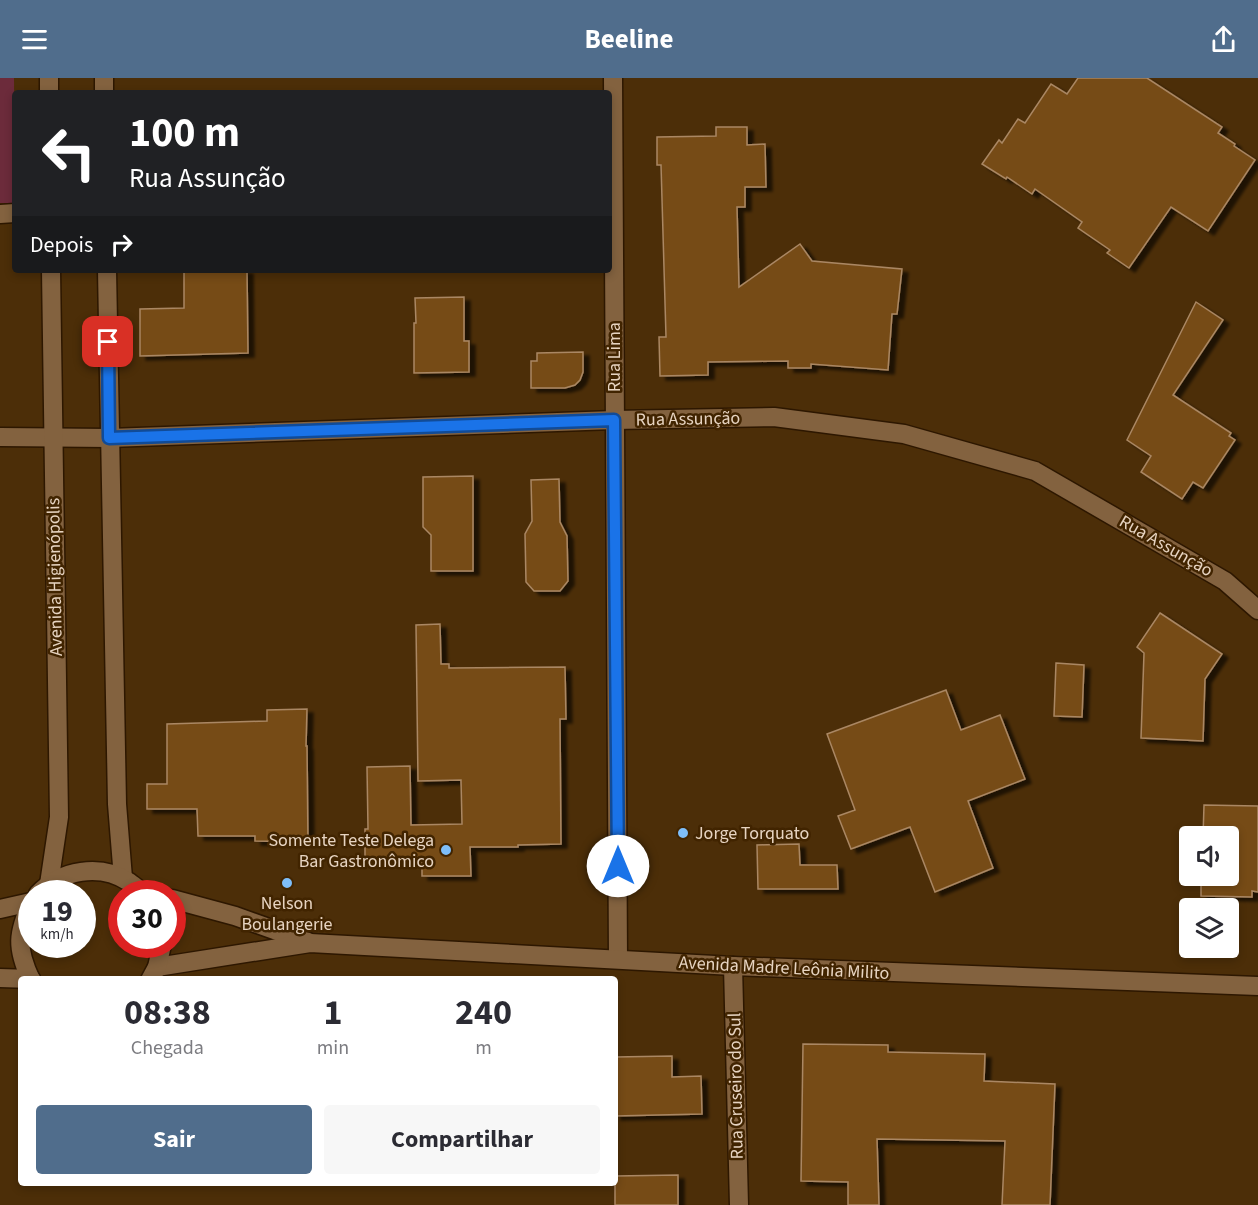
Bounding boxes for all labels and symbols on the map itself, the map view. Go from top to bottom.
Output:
pin [82,316,133,367]
street label: Rua Lima [602,322,627,392]
street label: Rua Assunção [636,406,740,432]
street label: Avenida Higienópolis [41,498,69,656]
street label: Rua Assunção [1115,509,1217,583]
place label: Jorge Torquato [695,821,809,846]
marker: Jorge Torquato [676,826,690,840]
place label: Somente Teste Delega Bar Gastronômico [268,828,434,874]
position arrow [586,834,650,898]
marker: Somente Teste Delega Bar Gastronômico [439,843,453,857]
marker: Nelson Boulangerie [280,876,294,890]
speed limit sign: 30 [108,880,186,958]
place label: Nelson Boulangerie [242,891,333,937]
street label: Avenida Madre Leônia Milito [678,950,890,986]
street label: Rua Cruseiro do Sul [722,1012,750,1160]

